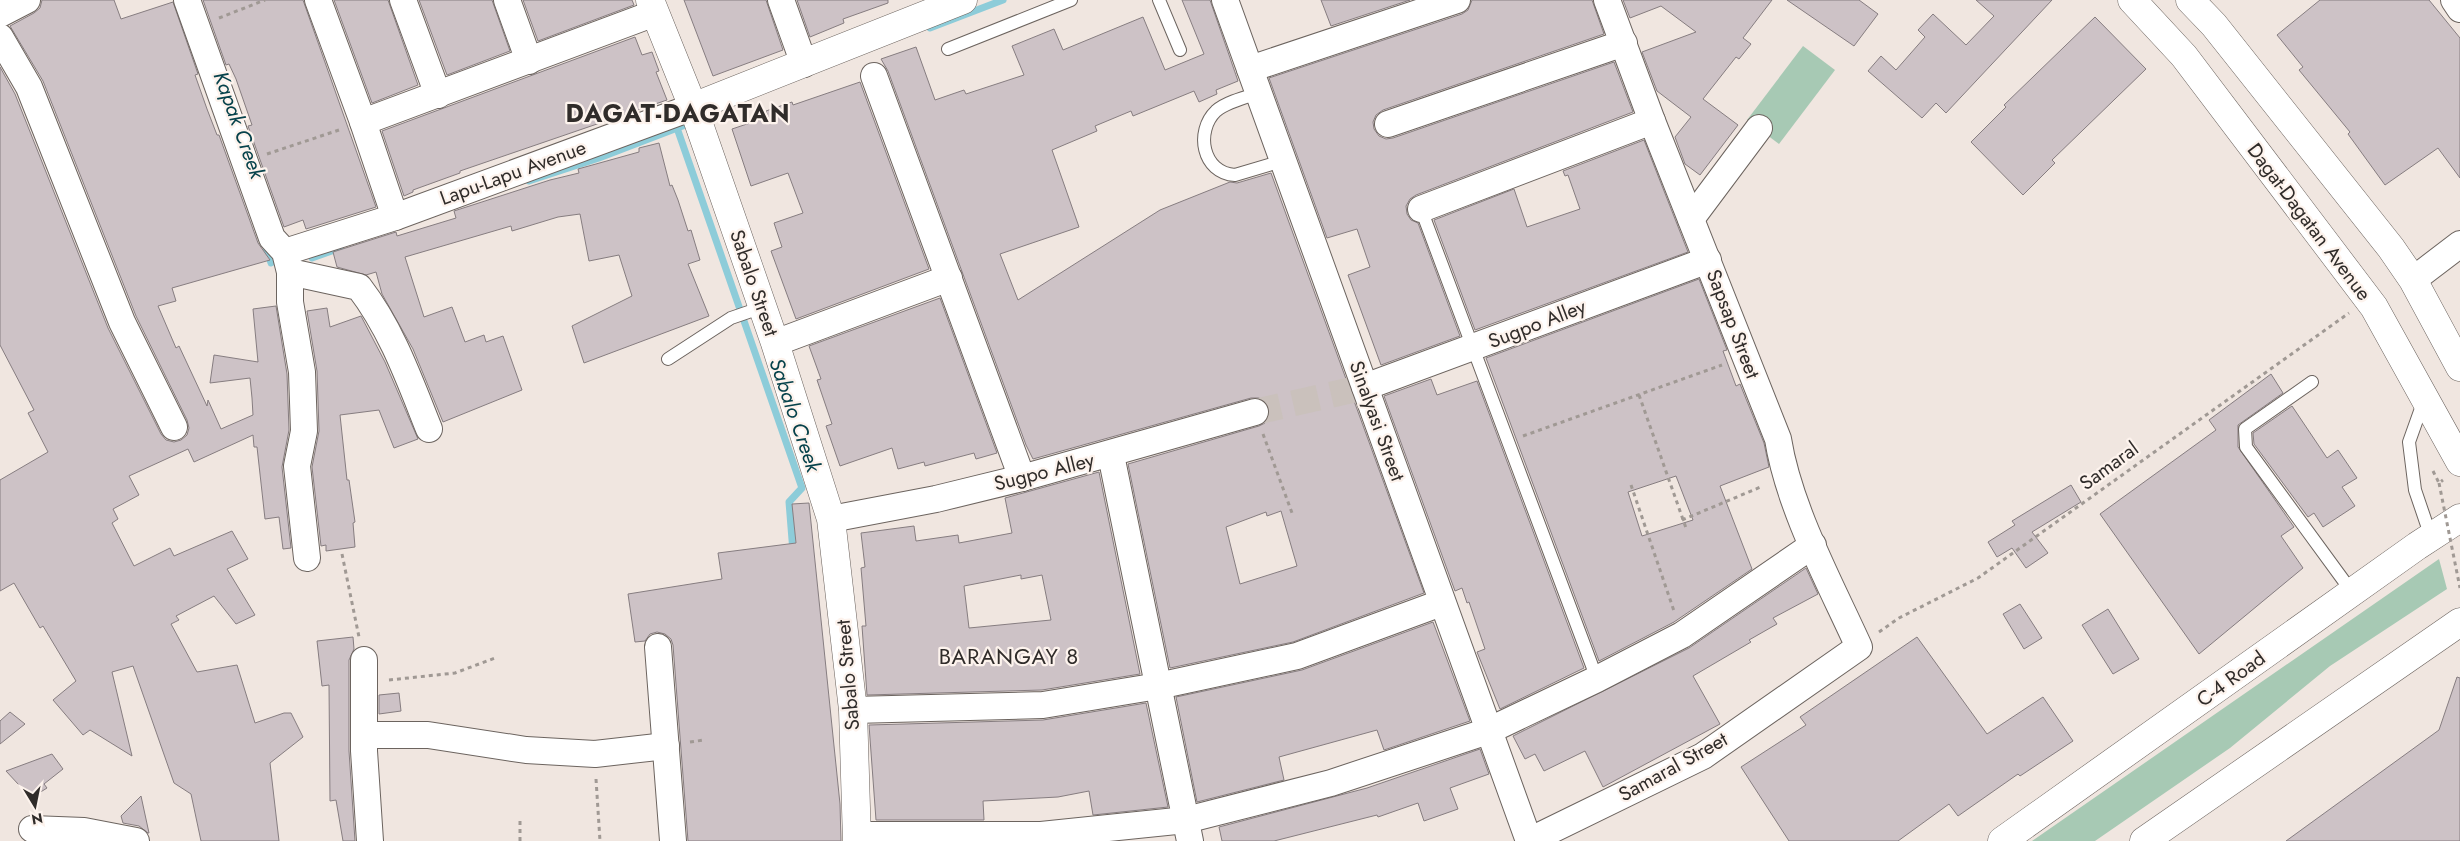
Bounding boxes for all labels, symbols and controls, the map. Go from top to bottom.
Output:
water label: Kapak Creek [206,67,273,184]
district label: DAGAT-DAGATAN [565,95,791,131]
street label: Lapu-Lapu Avenue [436,133,590,213]
street label: Dagat-Dagatan Avenue [2240,137,2378,307]
street label: Sabalo Street [722,226,786,340]
street label: Sapsap Street [1699,265,1767,383]
street label: Sugpo Alley [1484,292,1590,356]
water label: Sabalo Creek [761,354,829,477]
street label: Sinalyasi Street [1342,357,1412,485]
street label: Samaral [2073,435,2145,497]
street label: Sugpo Alley [991,445,1097,498]
street label: Sabalo Street [829,618,867,731]
district label: BARANGAY 8 [939,640,1079,672]
street label: C-4 Road [2191,644,2271,714]
street label: Samaral Street [1613,725,1733,809]
north arrow [10,781,60,831]
text: N [30,808,44,830]

